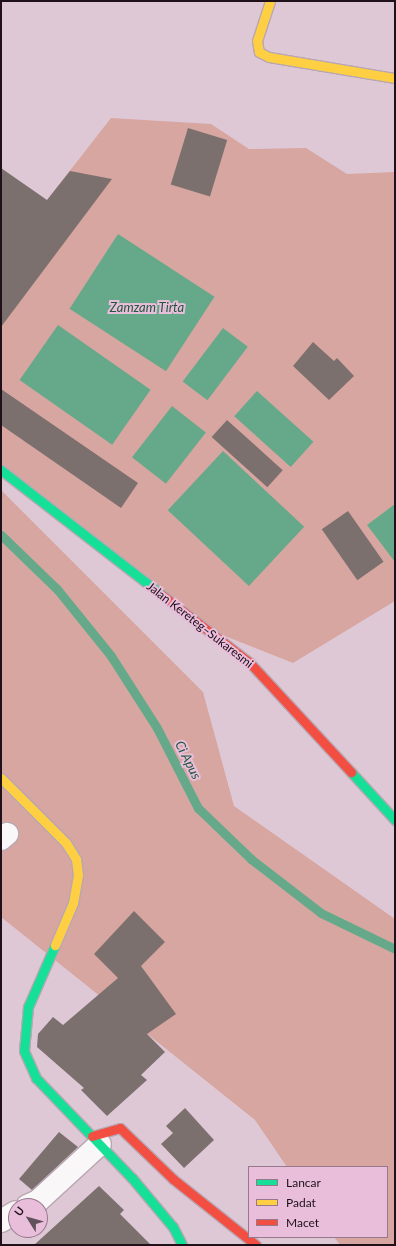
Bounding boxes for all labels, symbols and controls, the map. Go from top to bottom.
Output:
water label: Zamzam Tirta [110,299,184,315]
street label: Jalan Kereteg–Sukaresmi [144,579,256,671]
water label: Ci Apus [172,738,204,782]
legend [248,1166,388,1238]
text: Lancar [286,1175,321,1190]
text: Padat [286,1195,316,1210]
north arrow [8,1198,48,1238]
text: U [11,1204,26,1218]
text: Macet [286,1215,319,1230]

